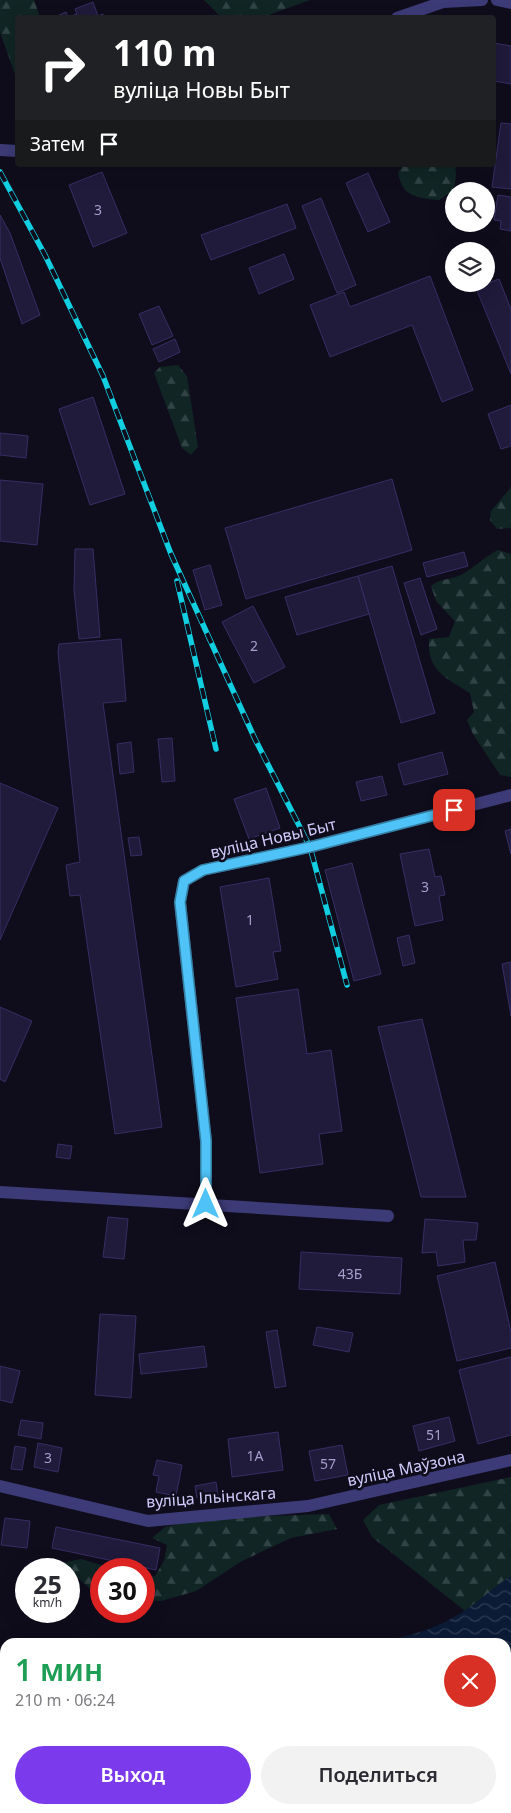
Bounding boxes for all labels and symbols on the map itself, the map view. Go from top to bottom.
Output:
house number: 3 [94,200,102,219]
house number: 2 [250,636,258,655]
pin [433,789,475,831]
street label: вуліца Новы Быт [208,813,339,863]
house number: 3 [421,877,429,896]
house number: 1 [246,910,254,929]
position arrow [179,1177,231,1229]
house number: 43Б [338,1264,362,1283]
house number: 51 [426,1425,442,1444]
street label: вуліца Маўзона [345,1445,467,1491]
house number: 1А [247,1446,264,1465]
house number: 3 [44,1448,52,1467]
house number: 57 [320,1454,336,1473]
street label: вуліца Ільінскага [145,1481,277,1513]
speed limit sign: 30 [90,1558,155,1623]

